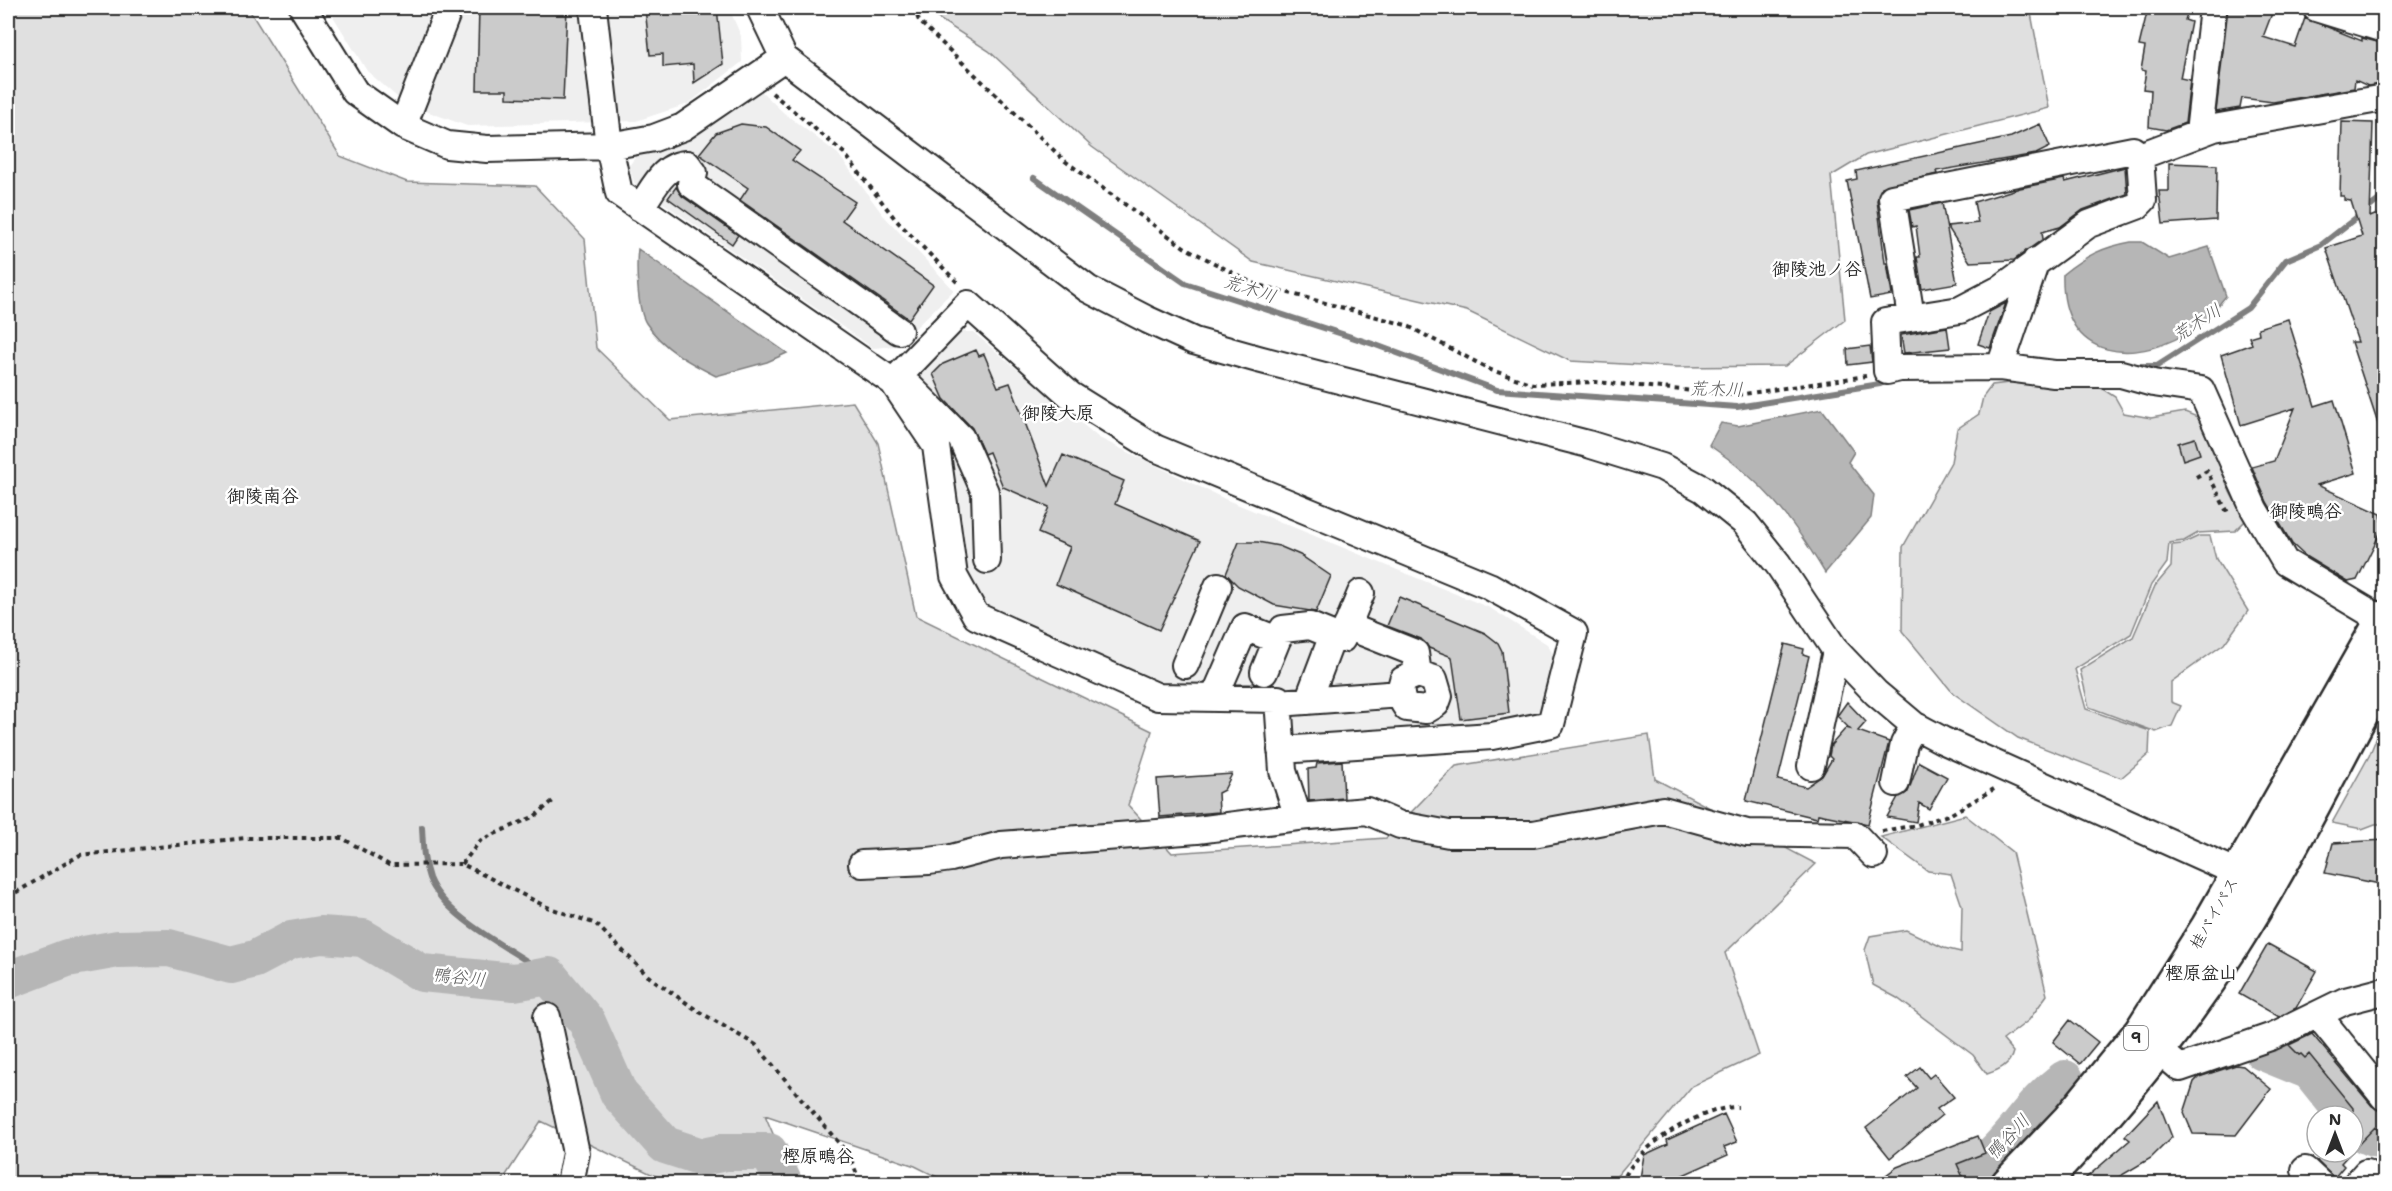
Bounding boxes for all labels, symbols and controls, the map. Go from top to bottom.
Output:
district label: 御陵池ノ谷 [1772,257,1862,281]
water label: 荒木川 [1221,269,1279,309]
water label: 荒木川 [2168,298,2226,348]
water label: 荒木川 [1689,377,1743,401]
district label: 御陵大原 [1022,401,1094,425]
district label: 御陵南谷 [227,484,299,508]
district label: 御陵鴫谷 [2270,499,2342,523]
street label: 桂バイパス [2185,873,2243,953]
district label: 樫原盆山 [2165,961,2237,985]
water label: 鴨谷川 [431,962,487,992]
road number: 9 [2124,1026,2148,1050]
north arrow [2305,1104,2365,1164]
water label: 鴨谷川 [1981,1109,2035,1165]
text: N [2329,1109,2341,1130]
district label: 樫原鴫谷 [782,1144,854,1168]

